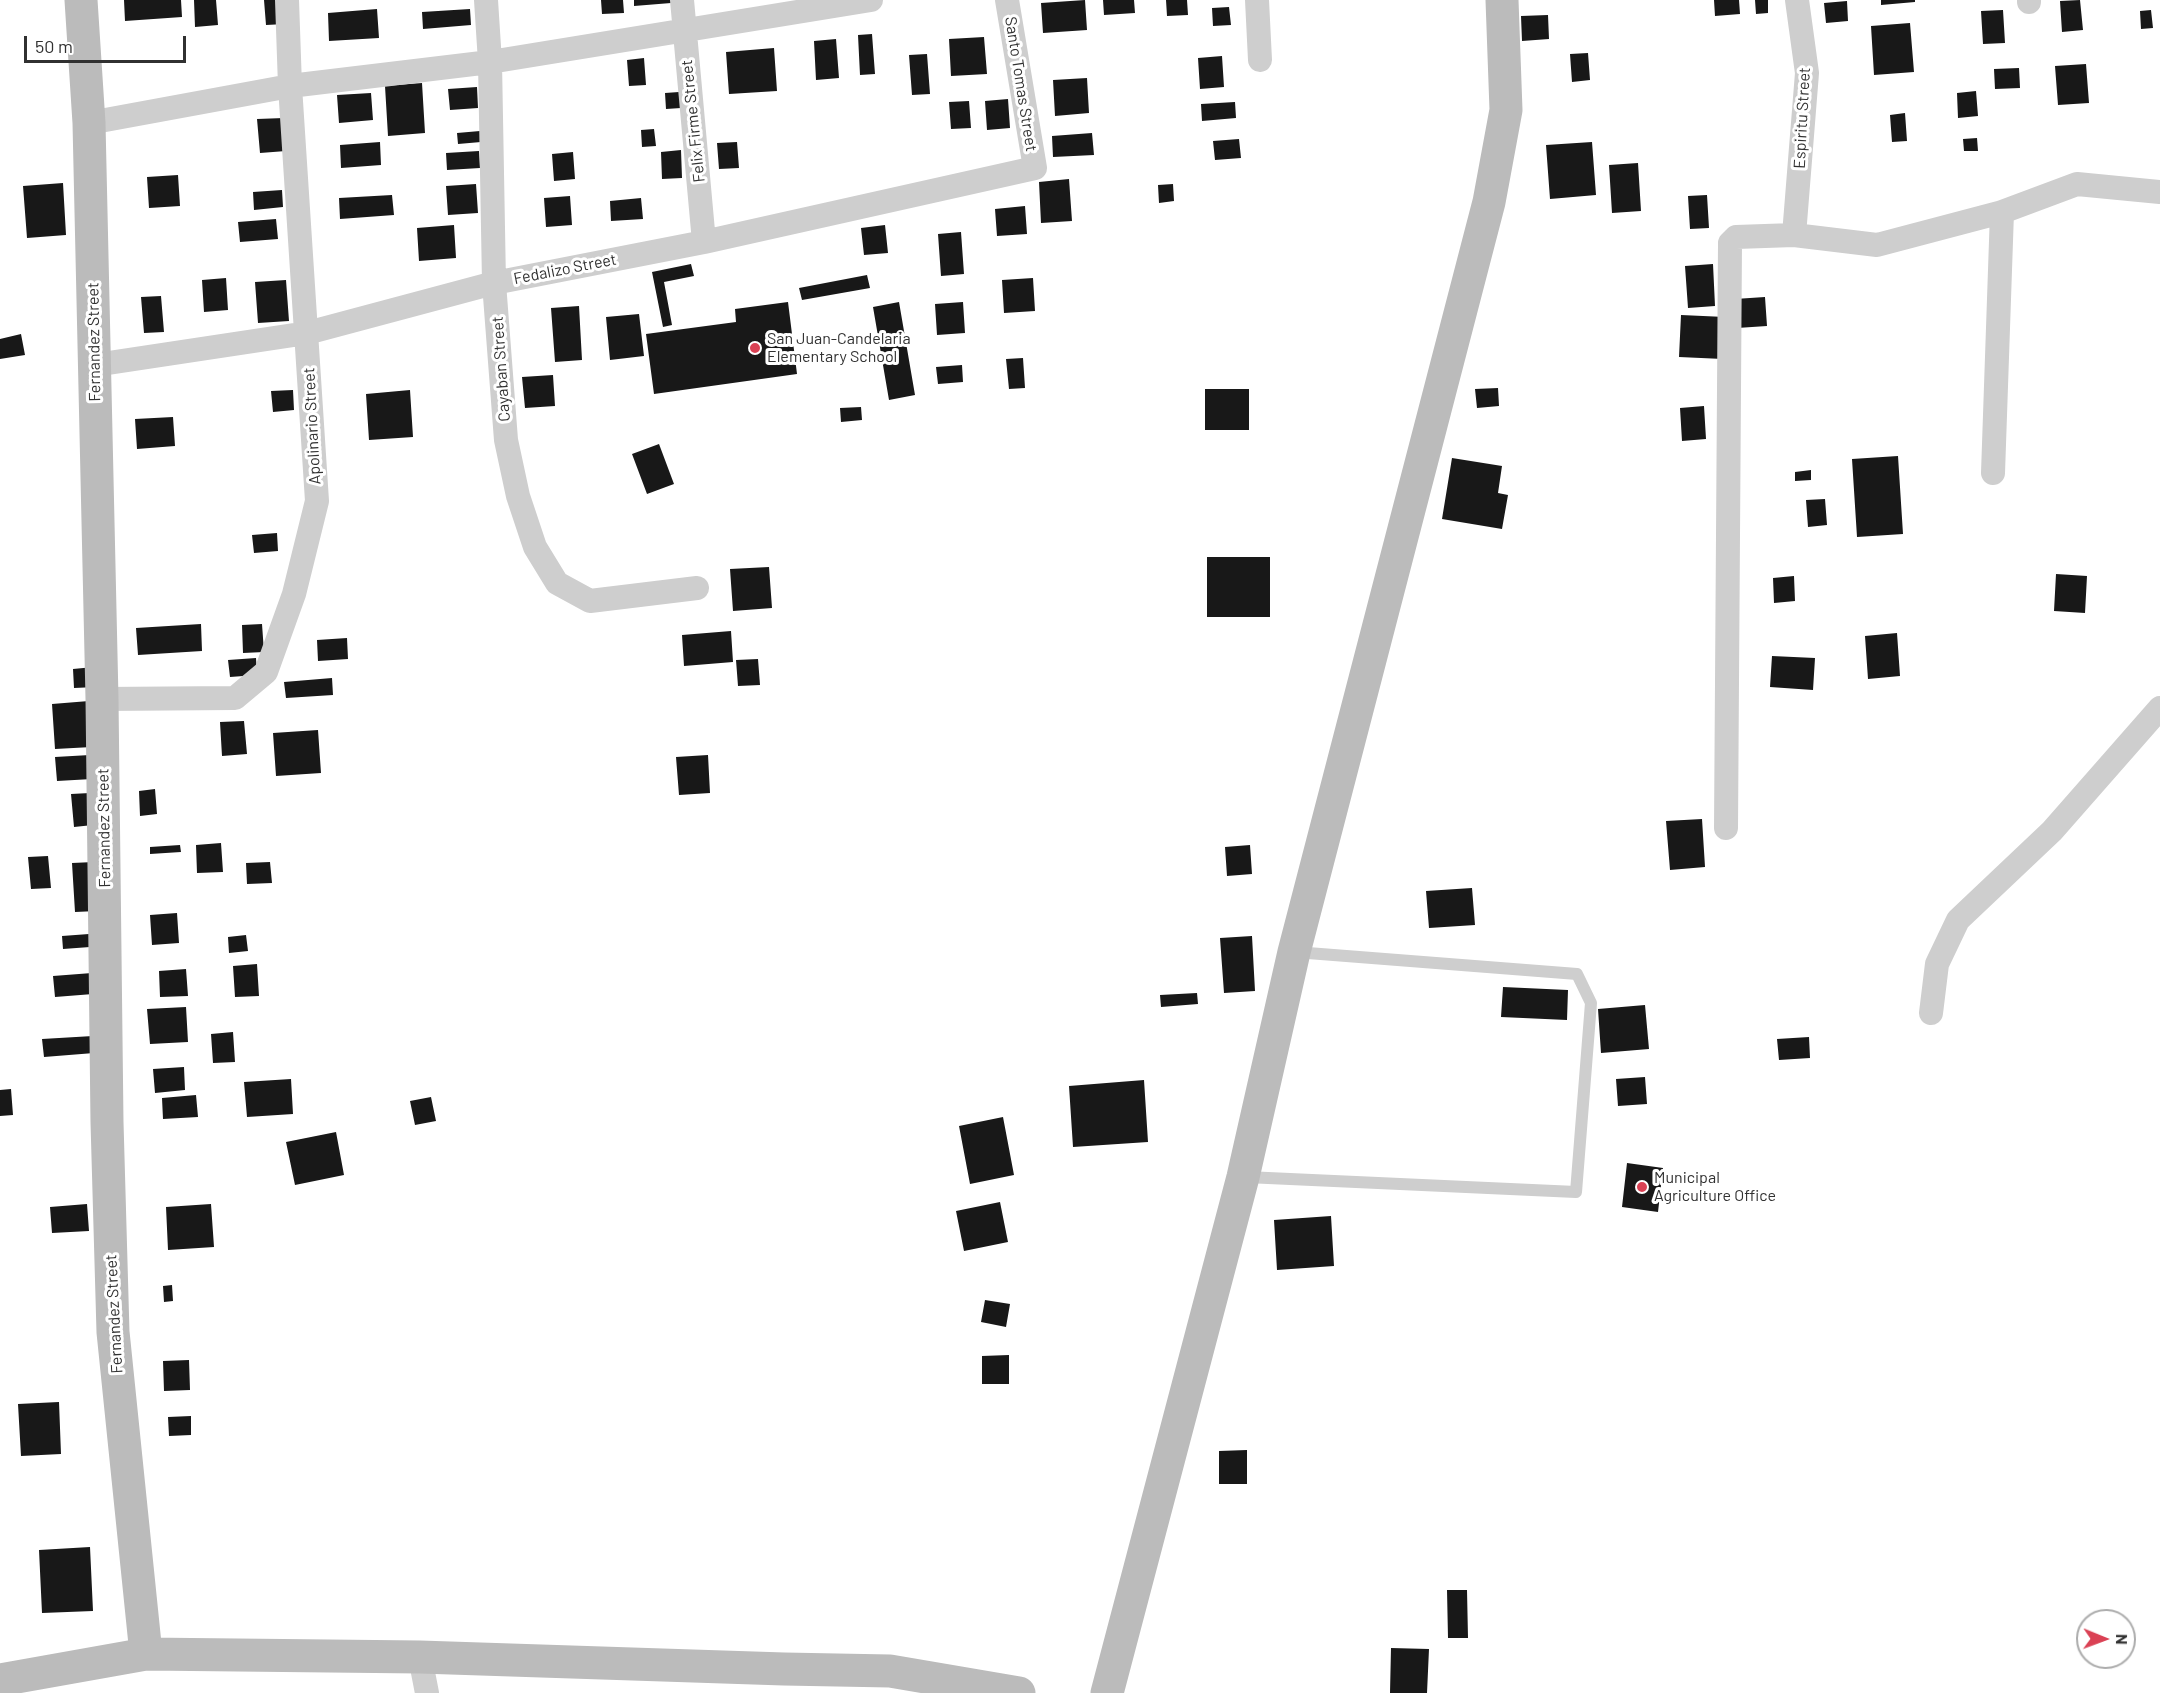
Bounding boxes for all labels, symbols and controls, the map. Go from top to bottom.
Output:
street label: Santo Tomas Street [1001,15,1041,153]
scale bar [27,24,189,62]
text: 50 m [35,35,73,57]
street label: Felix Firme Street [677,59,709,183]
street label: Espiritu Street [1790,67,1814,169]
street label: Fedalizo Street [512,250,618,288]
street label: Fernandez Street [83,282,105,402]
street label: Cayaban Street [488,316,514,422]
place label: San Juan-Candelaria Elementary School [767,329,911,367]
marker: San Juan-Candelaria Elementary School [748,341,762,355]
street label: Apolinario Street [299,367,325,485]
street label: Fernandez Street [93,768,115,888]
place label: Municipal Agriculture Office [1654,1168,1776,1206]
marker: Municipal Agriculture Office [1635,1180,1649,1194]
street label: Fernandez Street [101,1254,127,1374]
north arrow [2076,1609,2136,1669]
text: N [2113,1634,2132,1645]

